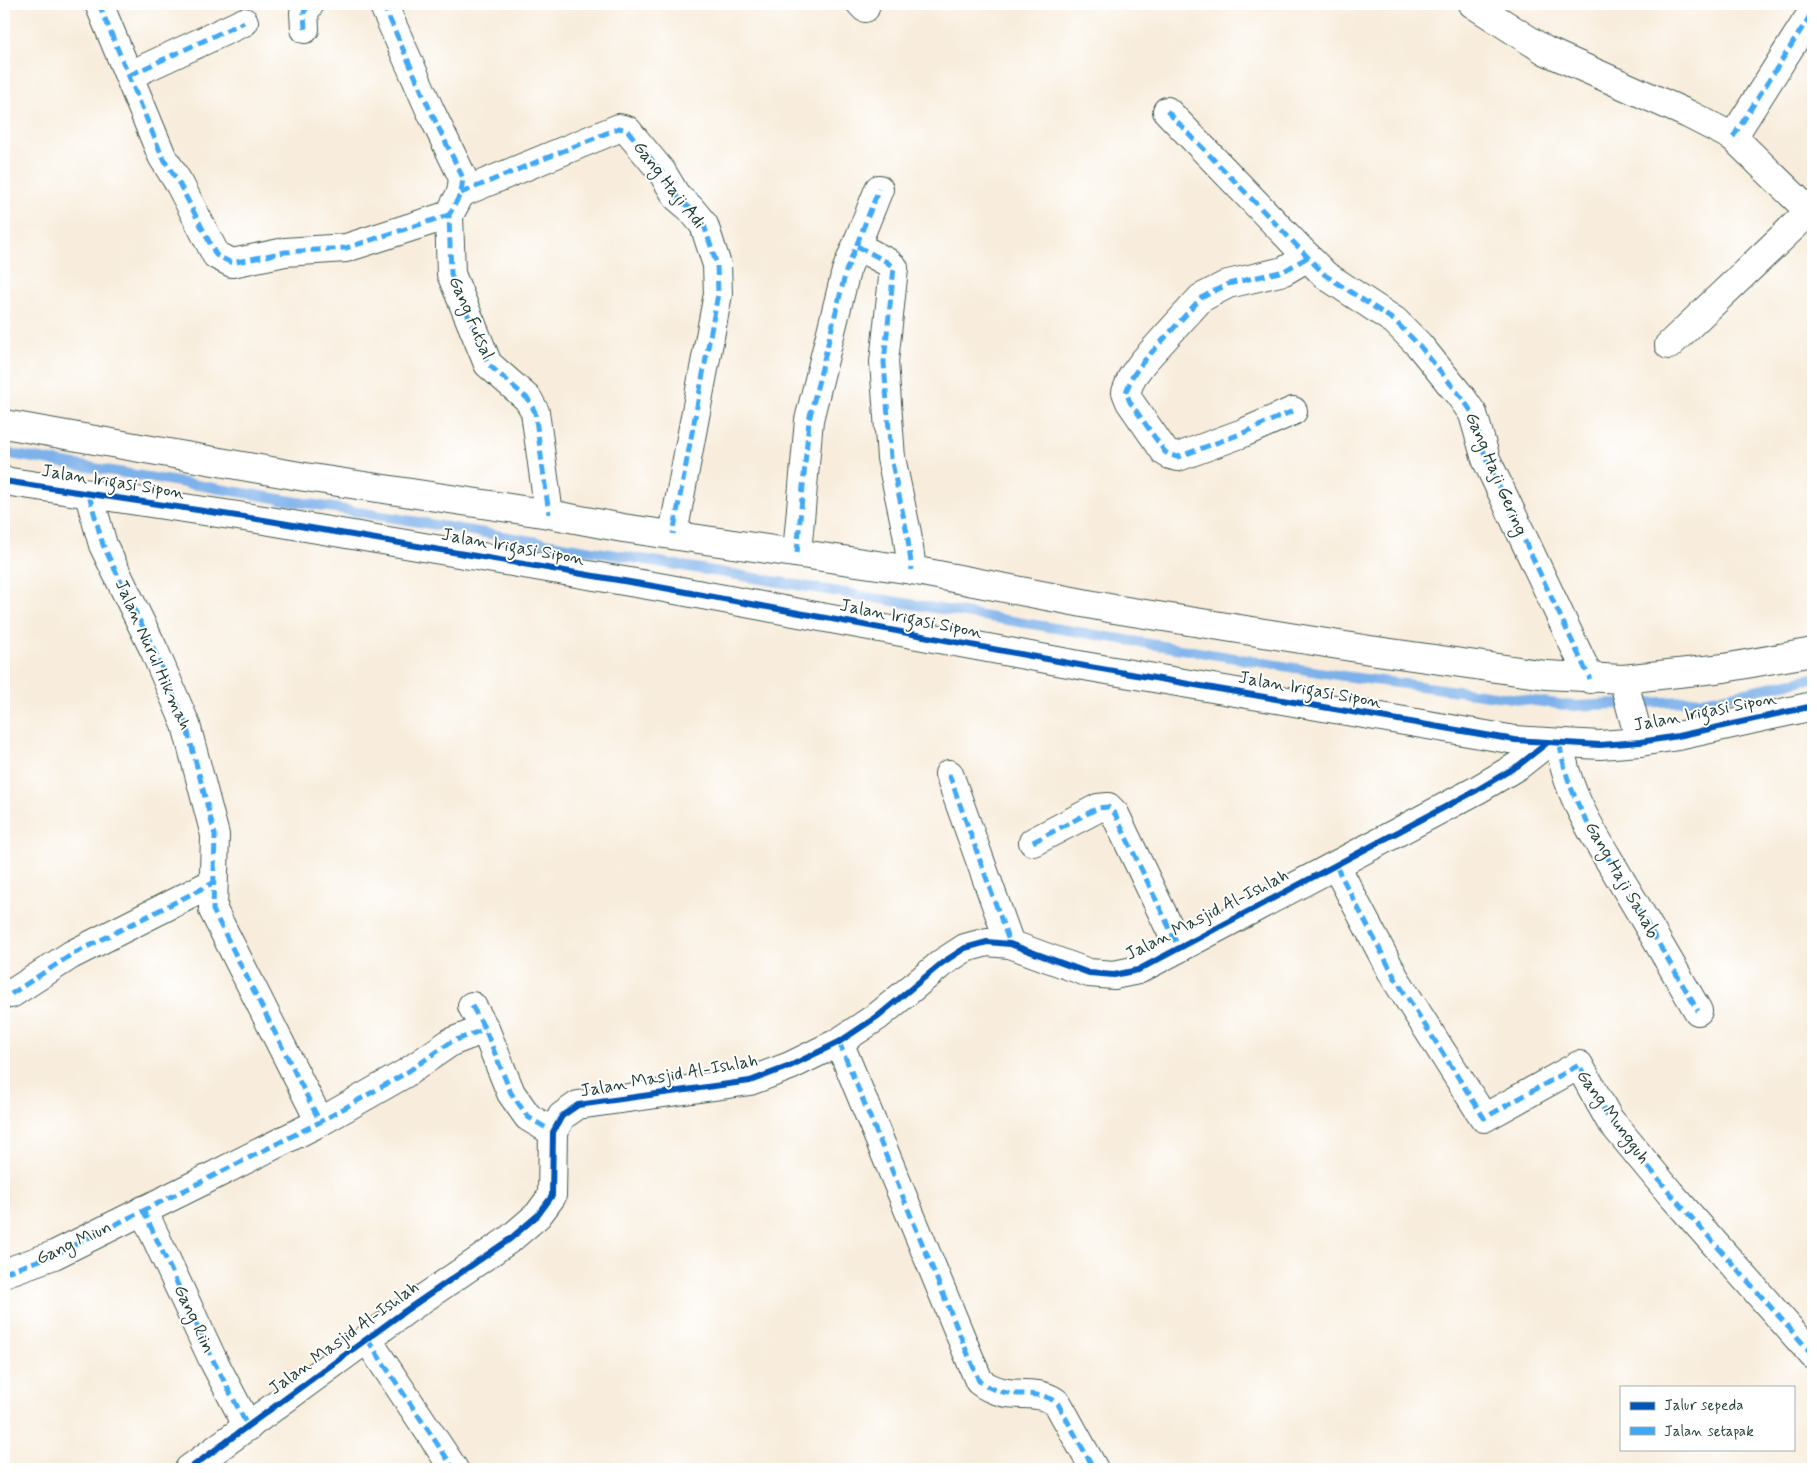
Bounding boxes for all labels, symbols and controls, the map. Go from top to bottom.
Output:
street label: Gang Haji Adi [626,136,711,234]
street label: Gang Futsal [442,273,499,364]
street label: Gang Haji Gering [1458,409,1533,540]
street label: Jalan Irigasi Sipon [39,459,186,507]
street label: Jalan Irigasi Sipon [439,523,586,573]
street label: Jalan Nurul Hikmah [109,576,197,734]
street label: Jalan Irigasi Sipon [837,593,984,647]
street label: Jalan Irigasi Sipon [1236,666,1383,716]
street label: Jalan Irigasi Sipon [1632,686,1779,740]
street label: Gang Haji Sahab [1578,817,1665,943]
street label: Jalan Masjid Al-Ishlah [1121,863,1293,967]
street label: Jalan Masjid Al-Ishlah [578,1049,760,1103]
street label: Gang Mungguh [1570,1065,1655,1170]
street label: Gang Miun [32,1215,116,1272]
street label: Jalan Masjid Al-Ishlah [264,1275,424,1401]
street label: Gang Riin [167,1281,220,1358]
legend [1620,1386,1794,1450]
text: Jalur sepeda [1664,1396,1744,1416]
text: Jalan setapak [1664,1422,1754,1442]

